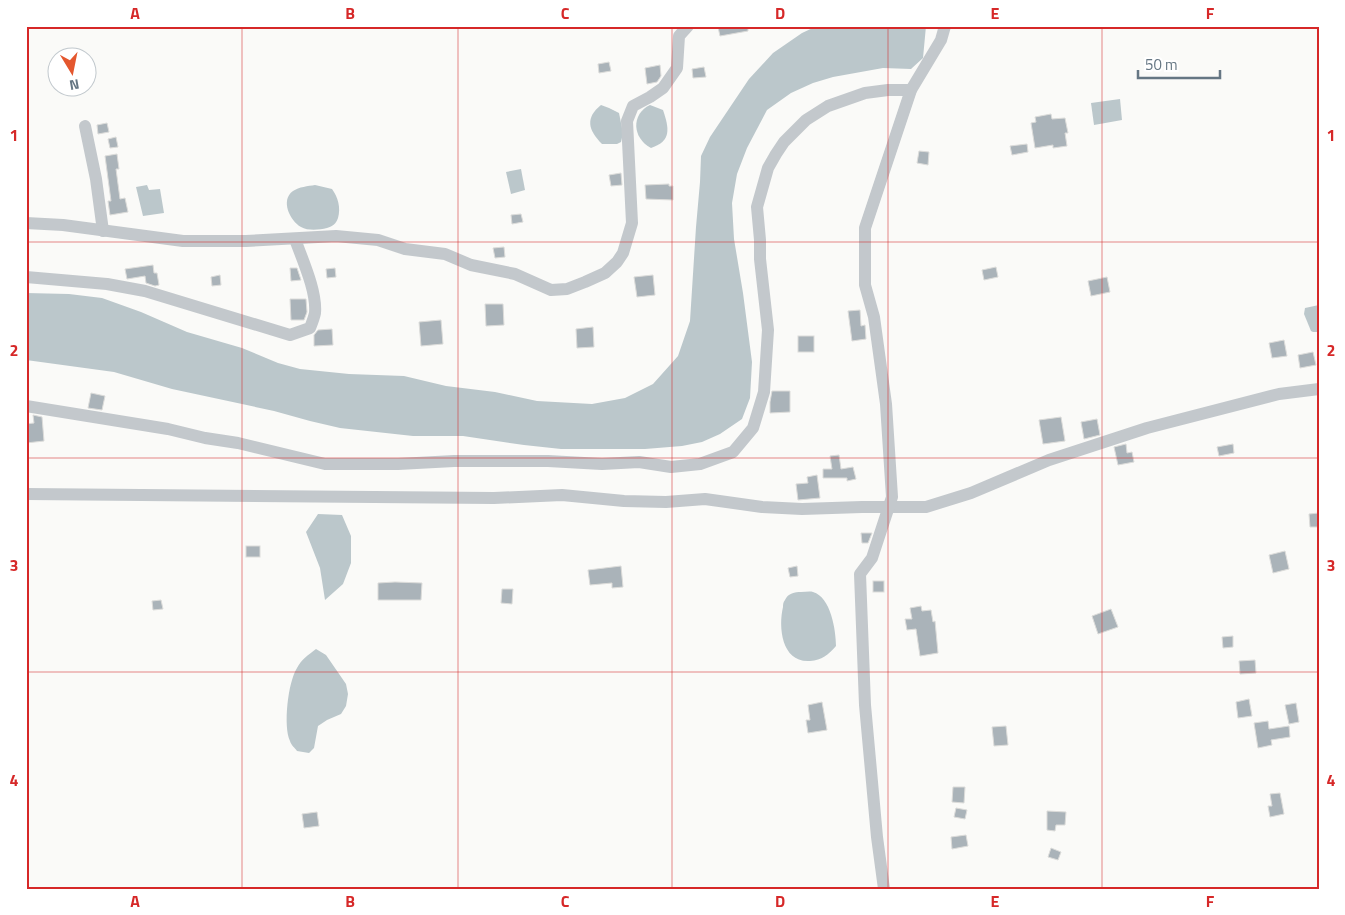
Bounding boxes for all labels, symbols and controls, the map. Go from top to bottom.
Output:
text: A [130,1,140,25]
text: B [345,1,355,25]
text: C [561,1,570,25]
text: D [775,1,785,25]
text: E [991,1,1000,25]
text: F [1206,1,1215,25]
north arrow [48,48,98,98]
scale bar [1138,48,1220,80]
text: 50 m [1145,53,1178,76]
text: N [68,74,81,96]
text: 1 [10,123,18,147]
text: 1 [1327,123,1335,147]
text: 2 [10,338,18,362]
text: 2 [1327,338,1335,362]
text: 3 [10,553,18,577]
text: 3 [1327,553,1335,577]
text: 4 [10,768,19,792]
text: 4 [1327,768,1336,792]
text: A [130,889,140,913]
text: B [345,889,355,913]
text: C [561,889,570,913]
text: D [775,889,785,913]
text: E [991,889,1000,913]
text: F [1206,889,1215,913]

